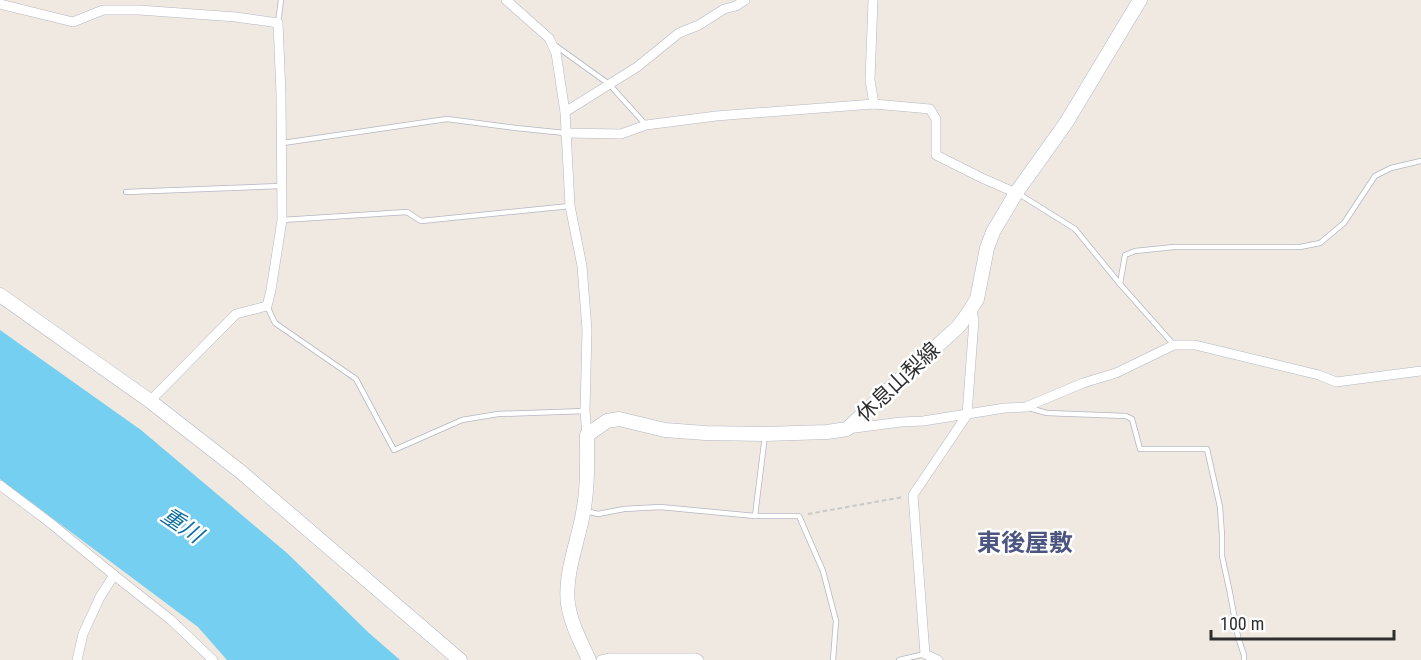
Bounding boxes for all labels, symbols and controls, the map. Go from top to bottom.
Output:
street label: 休息山梨線 [851,337,945,427]
water label: 重川 [157,502,209,549]
district label: 東後屋敷 [977,529,1073,557]
scale bar [1211,603,1394,641]
text: 100 m [1220,613,1264,634]

